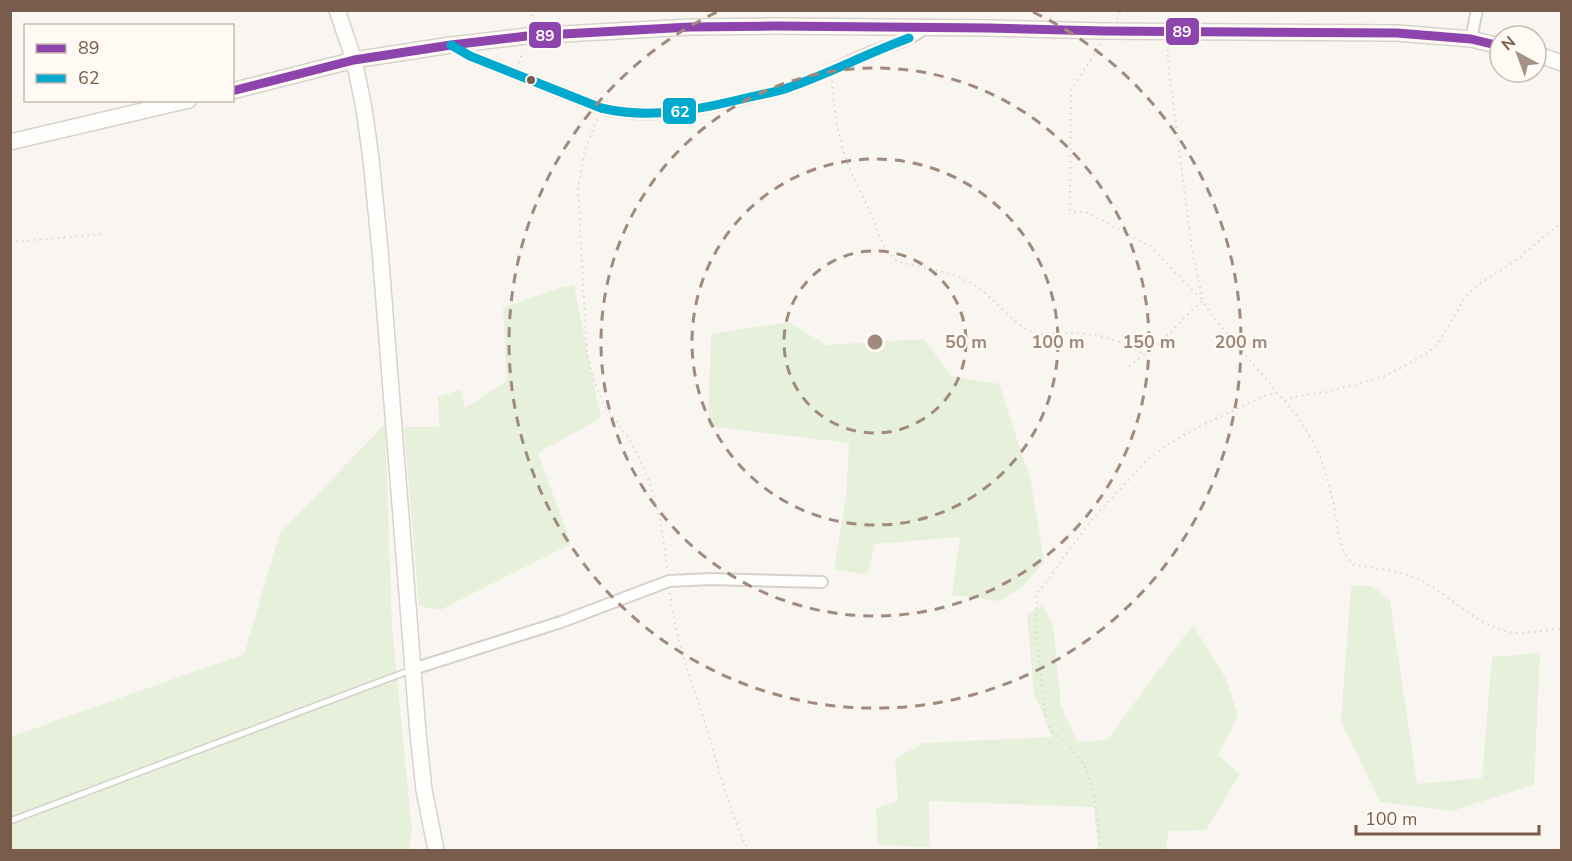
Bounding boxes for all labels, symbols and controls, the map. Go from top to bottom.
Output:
line badge: 89 [1165,17,1200,46]
line badge: 89 [528,21,562,49]
text: 89 [1172,21,1192,43]
legend [24,24,234,102]
north arrow [1488,24,1548,84]
text: 89 [535,25,555,47]
text: N [1497,31,1521,56]
text: 89 [78,36,100,60]
text: 62 [78,66,100,90]
unlabelled marker [525,74,537,86]
line badge: 62 [662,97,697,125]
text: 62 [670,101,690,123]
text: 50 m [945,330,987,354]
text: 100 m [1031,330,1085,354]
text: 150 m [1122,330,1176,354]
text: 200 m [1214,330,1268,354]
centre of rings [865,332,885,352]
scale bar [1356,798,1539,836]
text: 100 m [1365,807,1417,831]

